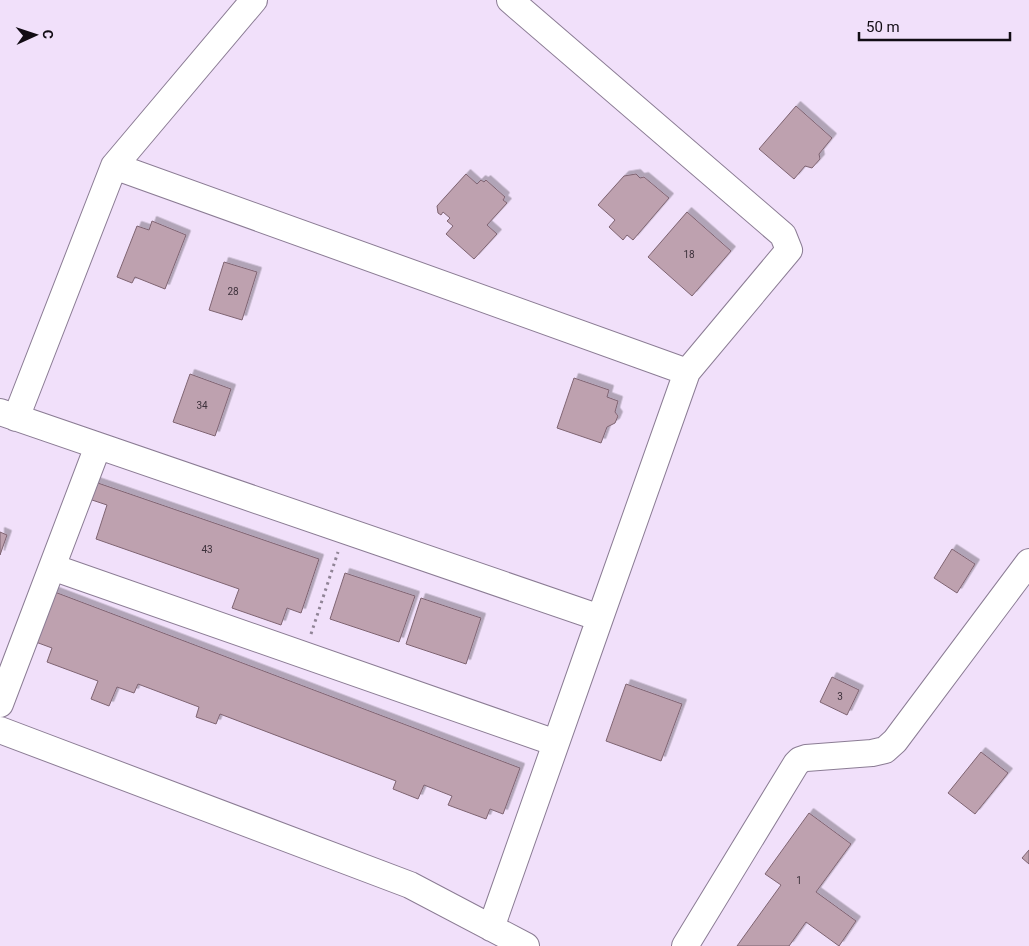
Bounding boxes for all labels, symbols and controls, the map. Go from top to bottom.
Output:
north arrow [10,10,60,60]
scale bar [859,10,1010,42]
text: 50 m [866,18,900,36]
text: С [40,29,56,39]
house number: 18 [683,249,695,260]
house number: 28 [227,286,239,297]
house number: 34 [196,400,208,411]
house number: 43 [201,544,213,555]
house number: 3 [837,691,843,702]
house number: 1 [796,875,802,886]

